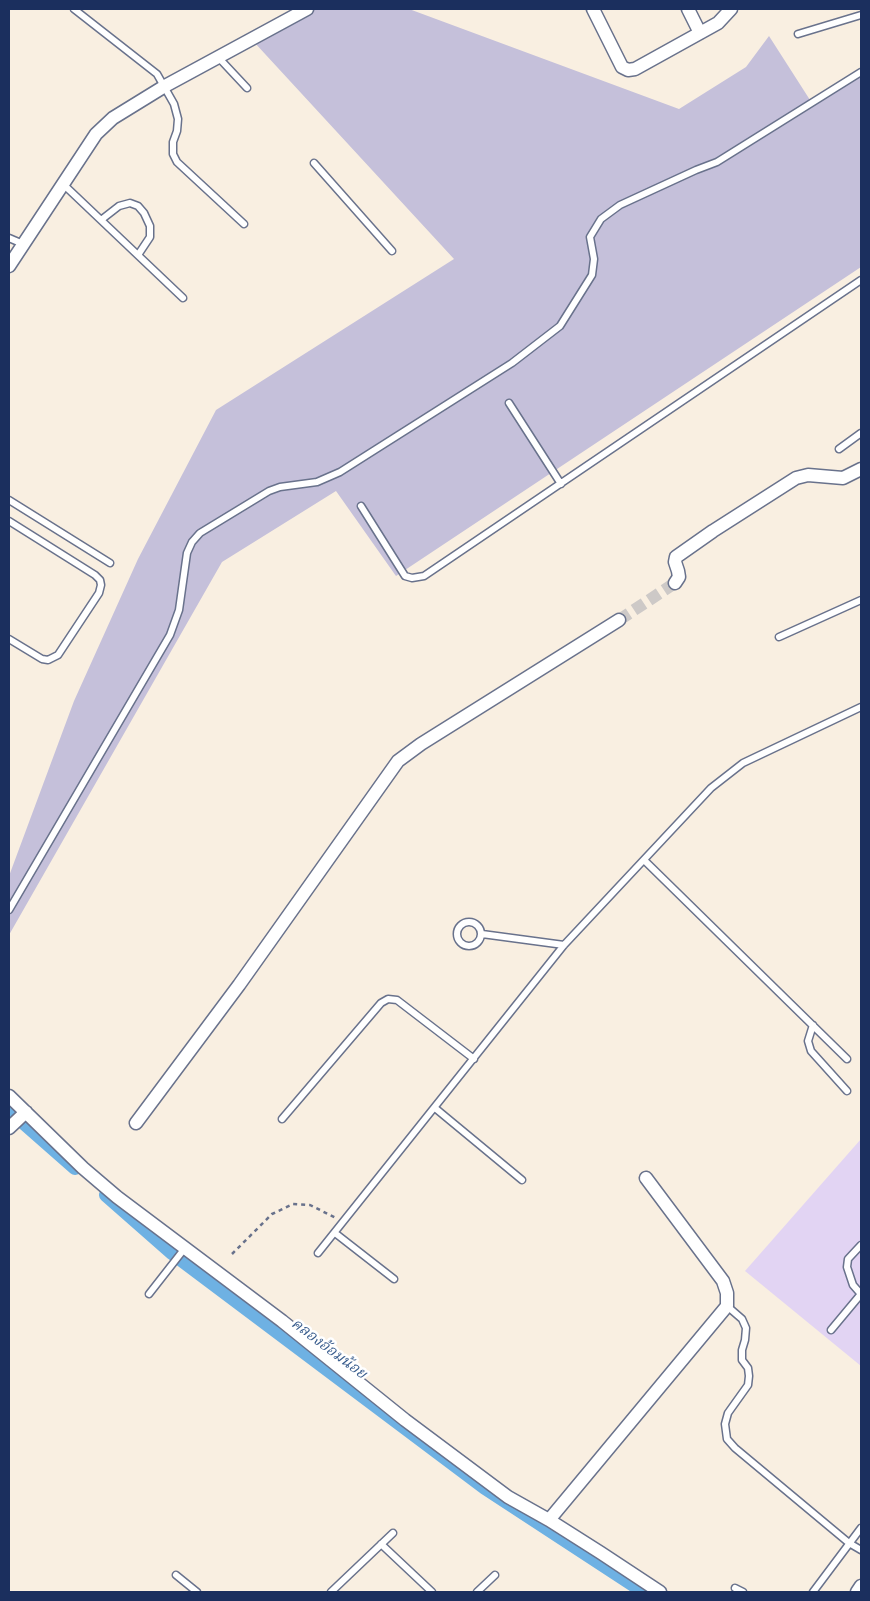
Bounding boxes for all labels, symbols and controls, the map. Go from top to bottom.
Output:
water label: คลองอ้อมน้อย [287,1316,369,1384]

